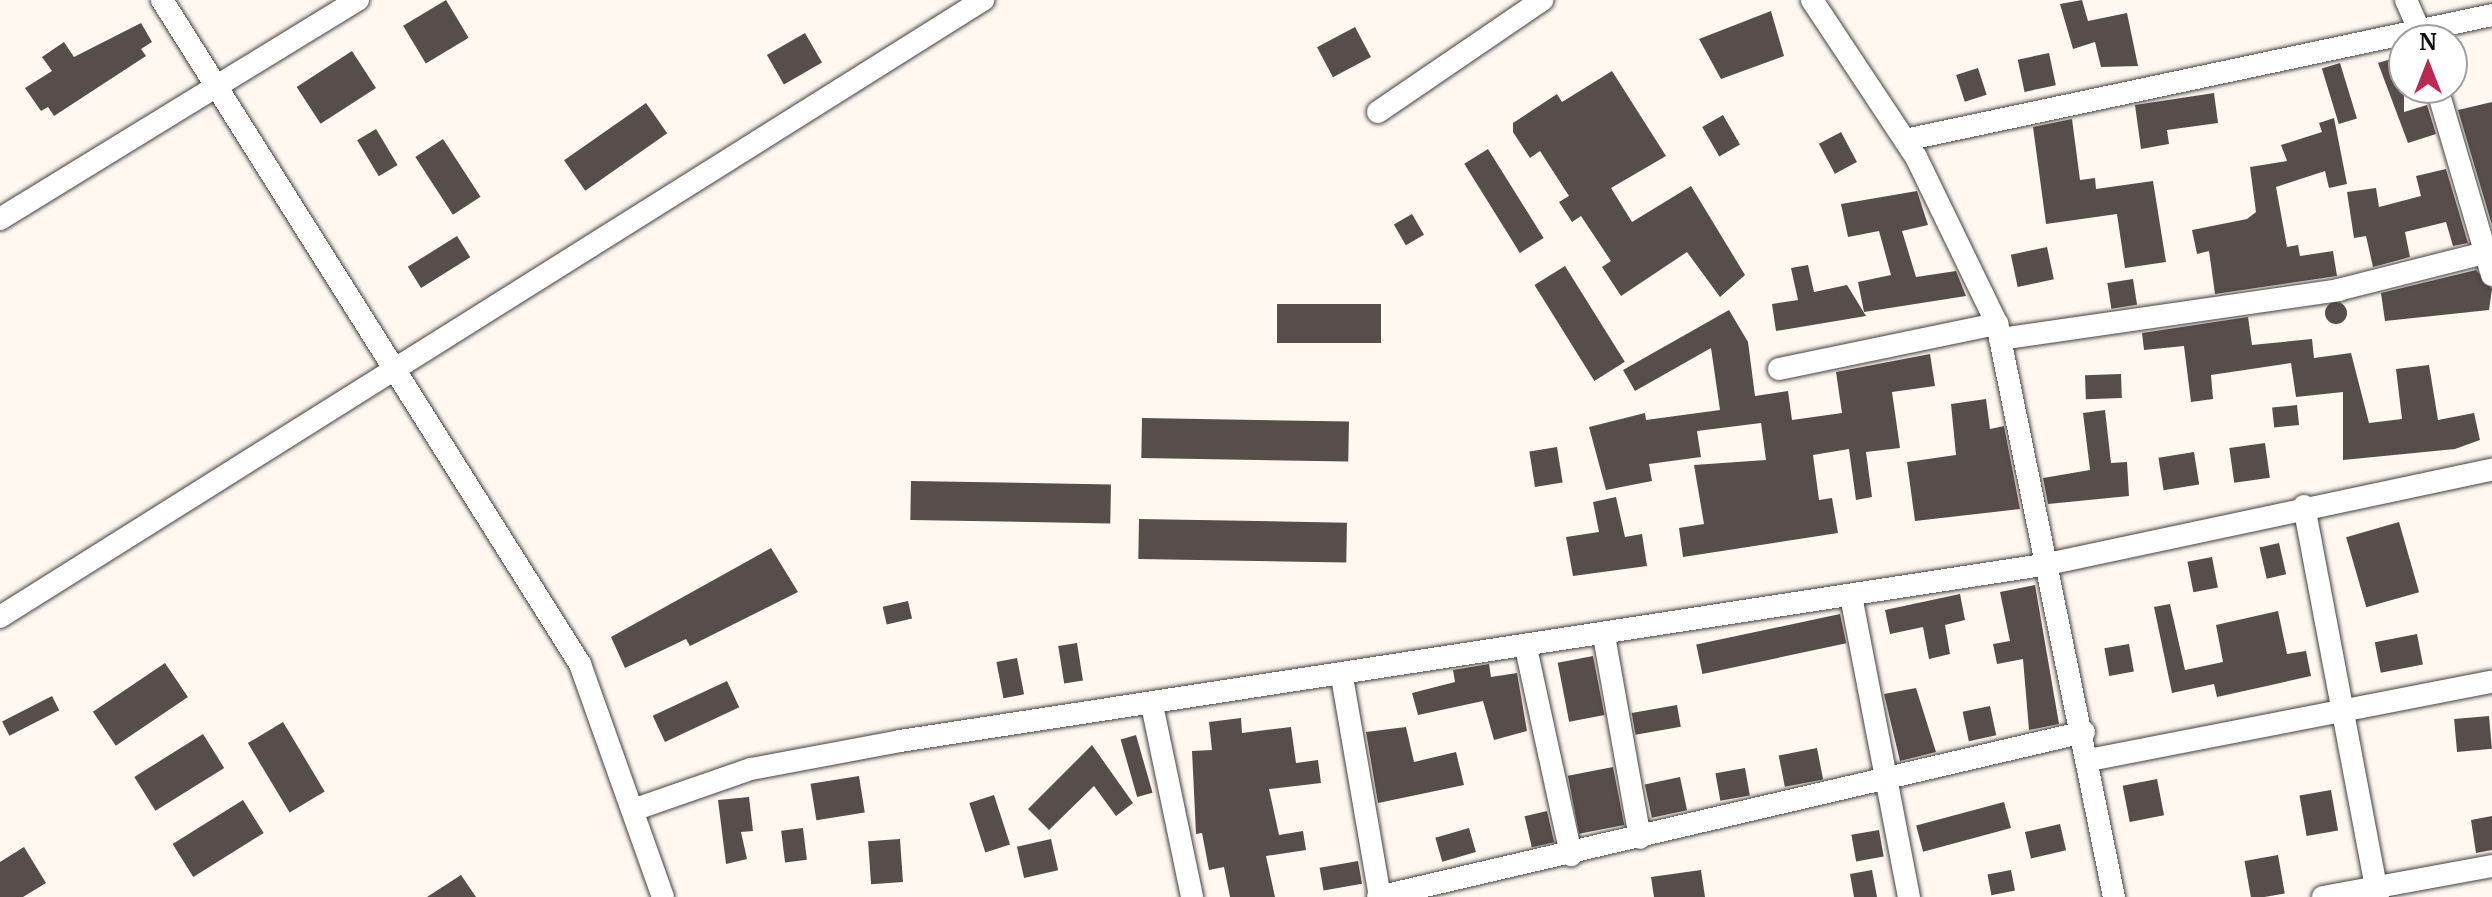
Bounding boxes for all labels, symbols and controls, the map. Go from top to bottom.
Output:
north arrow [2388,24,2468,104]
text: N [2419,28,2437,56]

